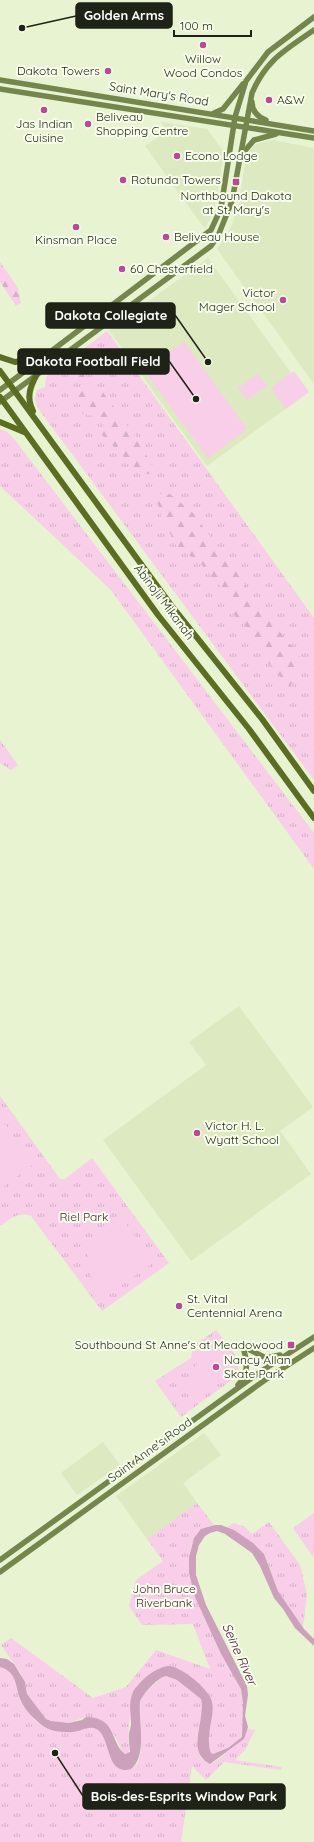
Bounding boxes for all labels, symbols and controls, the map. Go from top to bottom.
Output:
callout: Golden Arms [76,3,172,28]
text: Golden Arms [84,7,164,23]
scale bar [174,12,251,38]
text: 100 m [180,18,213,33]
marker: Willow Wood Condos [198,40,208,50]
place label: Willow Wood Condos [164,51,243,80]
place label: Dakota Towers [17,63,100,78]
marker: Dakota Towers [103,66,113,76]
street label: Saint Mary's Road [108,78,210,109]
place label: A&W [277,92,305,107]
marker: A&W [264,95,274,105]
marker: Jas Indian Cuisine [39,105,49,115]
place label: Beliveau Shopping Centre [96,109,189,138]
place label: Jas Indian Cuisine [15,116,73,145]
marker: Beliveau Shopping Centre [83,119,93,129]
place label: Econo Lodge [185,148,258,163]
marker: Econo Lodge [172,151,182,161]
place label: Rotunda Towers [131,172,221,187]
marker: Rotunda Towers [118,175,128,185]
marker: Northbound Dakota at St. Mary's [231,177,241,187]
place label: Northbound Dakota at St. Mary's [181,188,291,217]
marker: Kinsman Place [71,222,81,232]
place label: Beliveau House [174,229,260,244]
place label: Kinsman Place [35,232,117,247]
marker: Beliveau House [161,232,171,242]
place label: 60 Chesterfield [130,261,213,276]
marker: 60 Chesterfield [117,264,127,274]
place label: Victor Mager School [199,285,275,314]
marker: Victor Mager School [278,295,288,305]
callout: Dakota Collegiate [46,303,175,328]
text: Dakota Collegiate [54,307,168,323]
callout: Dakota Football Field [18,349,169,374]
text: Dakota Football Field [25,353,161,369]
street label: Abinojii Mikanah [131,561,198,642]
place label: Victor H. L. Wyatt School [205,1118,279,1147]
marker: Victor H. L. Wyatt School [192,1128,202,1138]
park label: Riel Park [60,1209,108,1224]
place label: St. Vital Centennial Arena [187,1291,282,1320]
marker: St. Vital Centennial Arena [174,1301,184,1311]
place label: Southbound St Anne's at Meadowood [75,1337,283,1352]
marker: Southbound St Anne's at Meadowood [286,1340,296,1350]
place label: Nancy Allan Skate Park [224,1352,291,1381]
marker: Nancy Allan Skate Park [211,1362,221,1372]
street label: Saint Anne's Road [105,1414,195,1485]
park label: John Bruce Riverbank [132,1581,196,1610]
water label: Seine River [219,1620,262,1689]
callout: Bois-des-Esprits Window Park [83,1784,285,1809]
text: Bois-des-Esprits Window Park [91,1788,277,1804]

